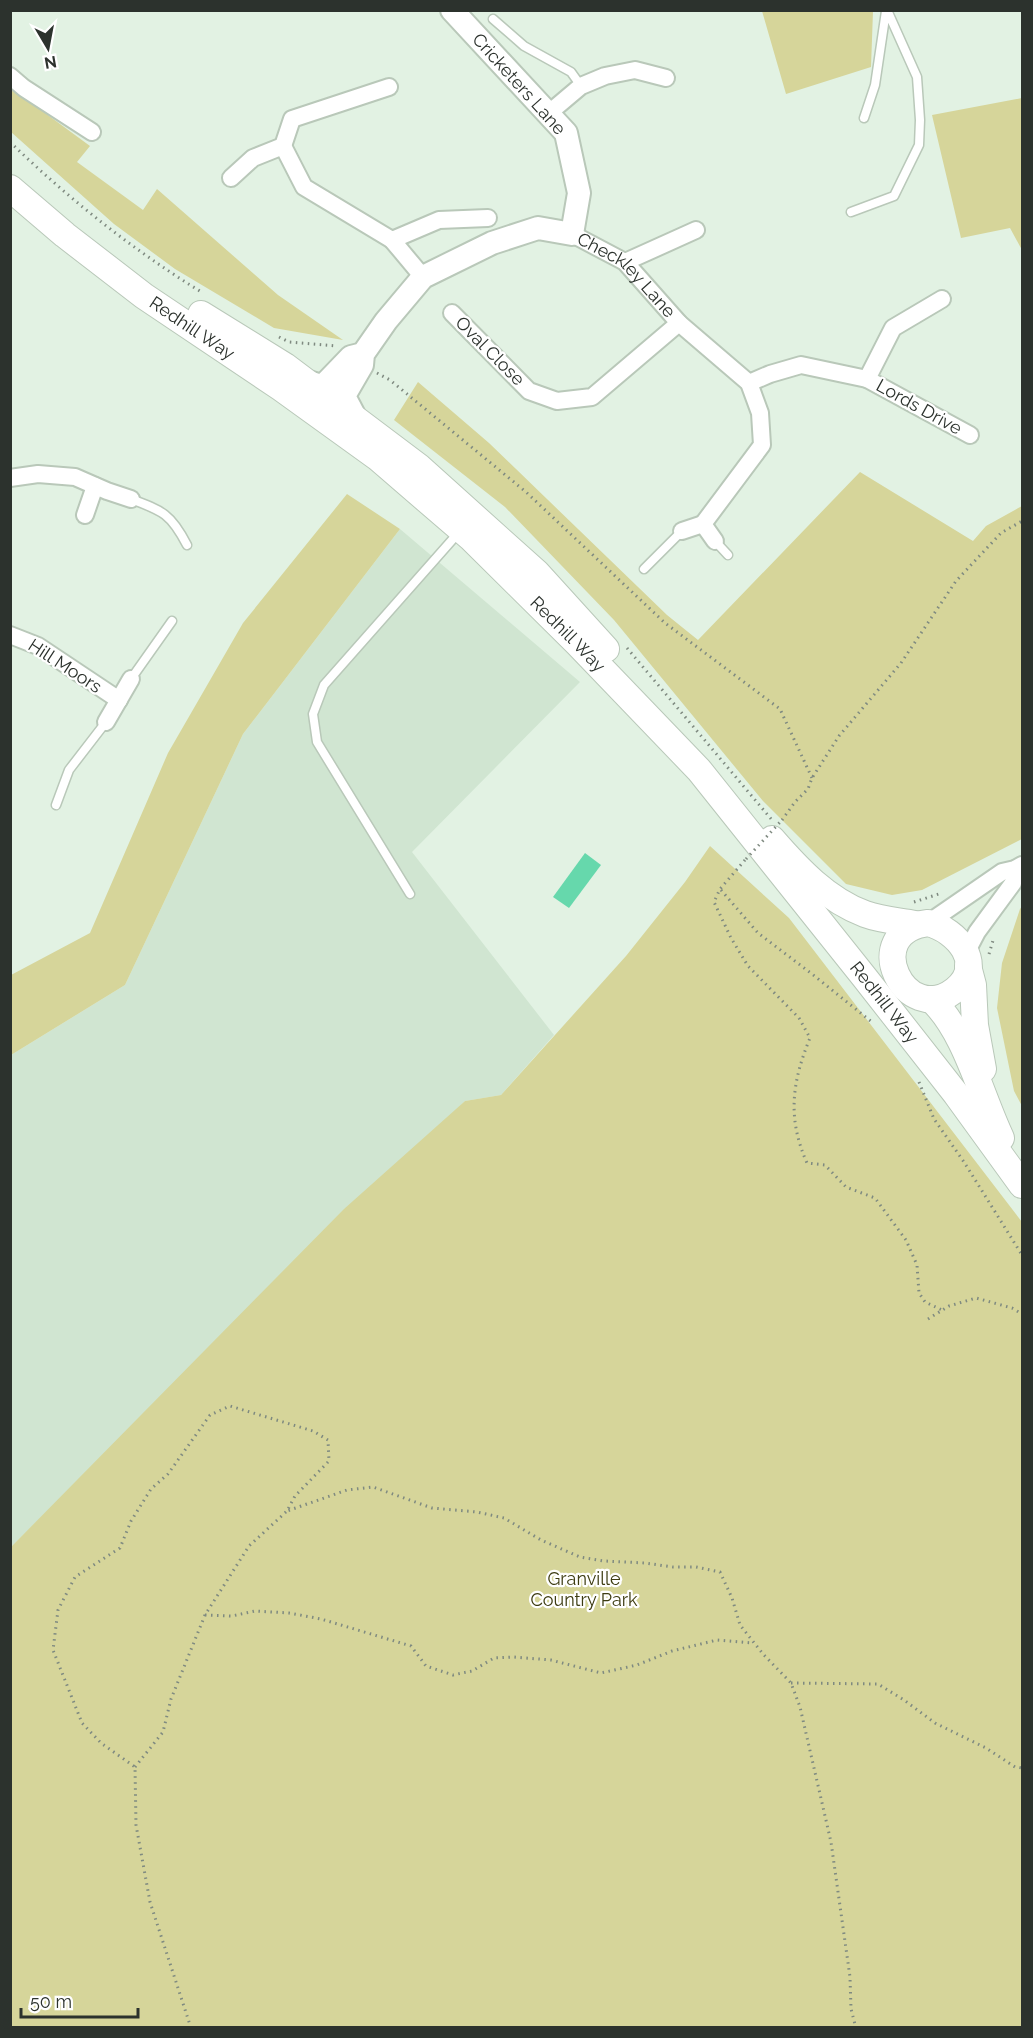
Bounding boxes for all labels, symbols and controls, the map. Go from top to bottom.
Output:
north arrow [18,18,78,78]
street label: Cricketers Lane [468,29,571,139]
text: N [43,52,58,73]
street label: Checkley Lane [574,228,680,322]
street label: Redhill Way [146,292,239,364]
street label: Oval Close [452,312,529,390]
street label: Lords Drive [873,374,966,439]
street label: Redhill Way [526,592,610,676]
street label: Hill Moors [25,634,106,697]
street label: Redhill Way [846,957,923,1047]
park label: Granville Country Park [530,1568,638,1610]
scale bar [21,1981,138,2019]
text: 50 m [30,1991,72,2012]

